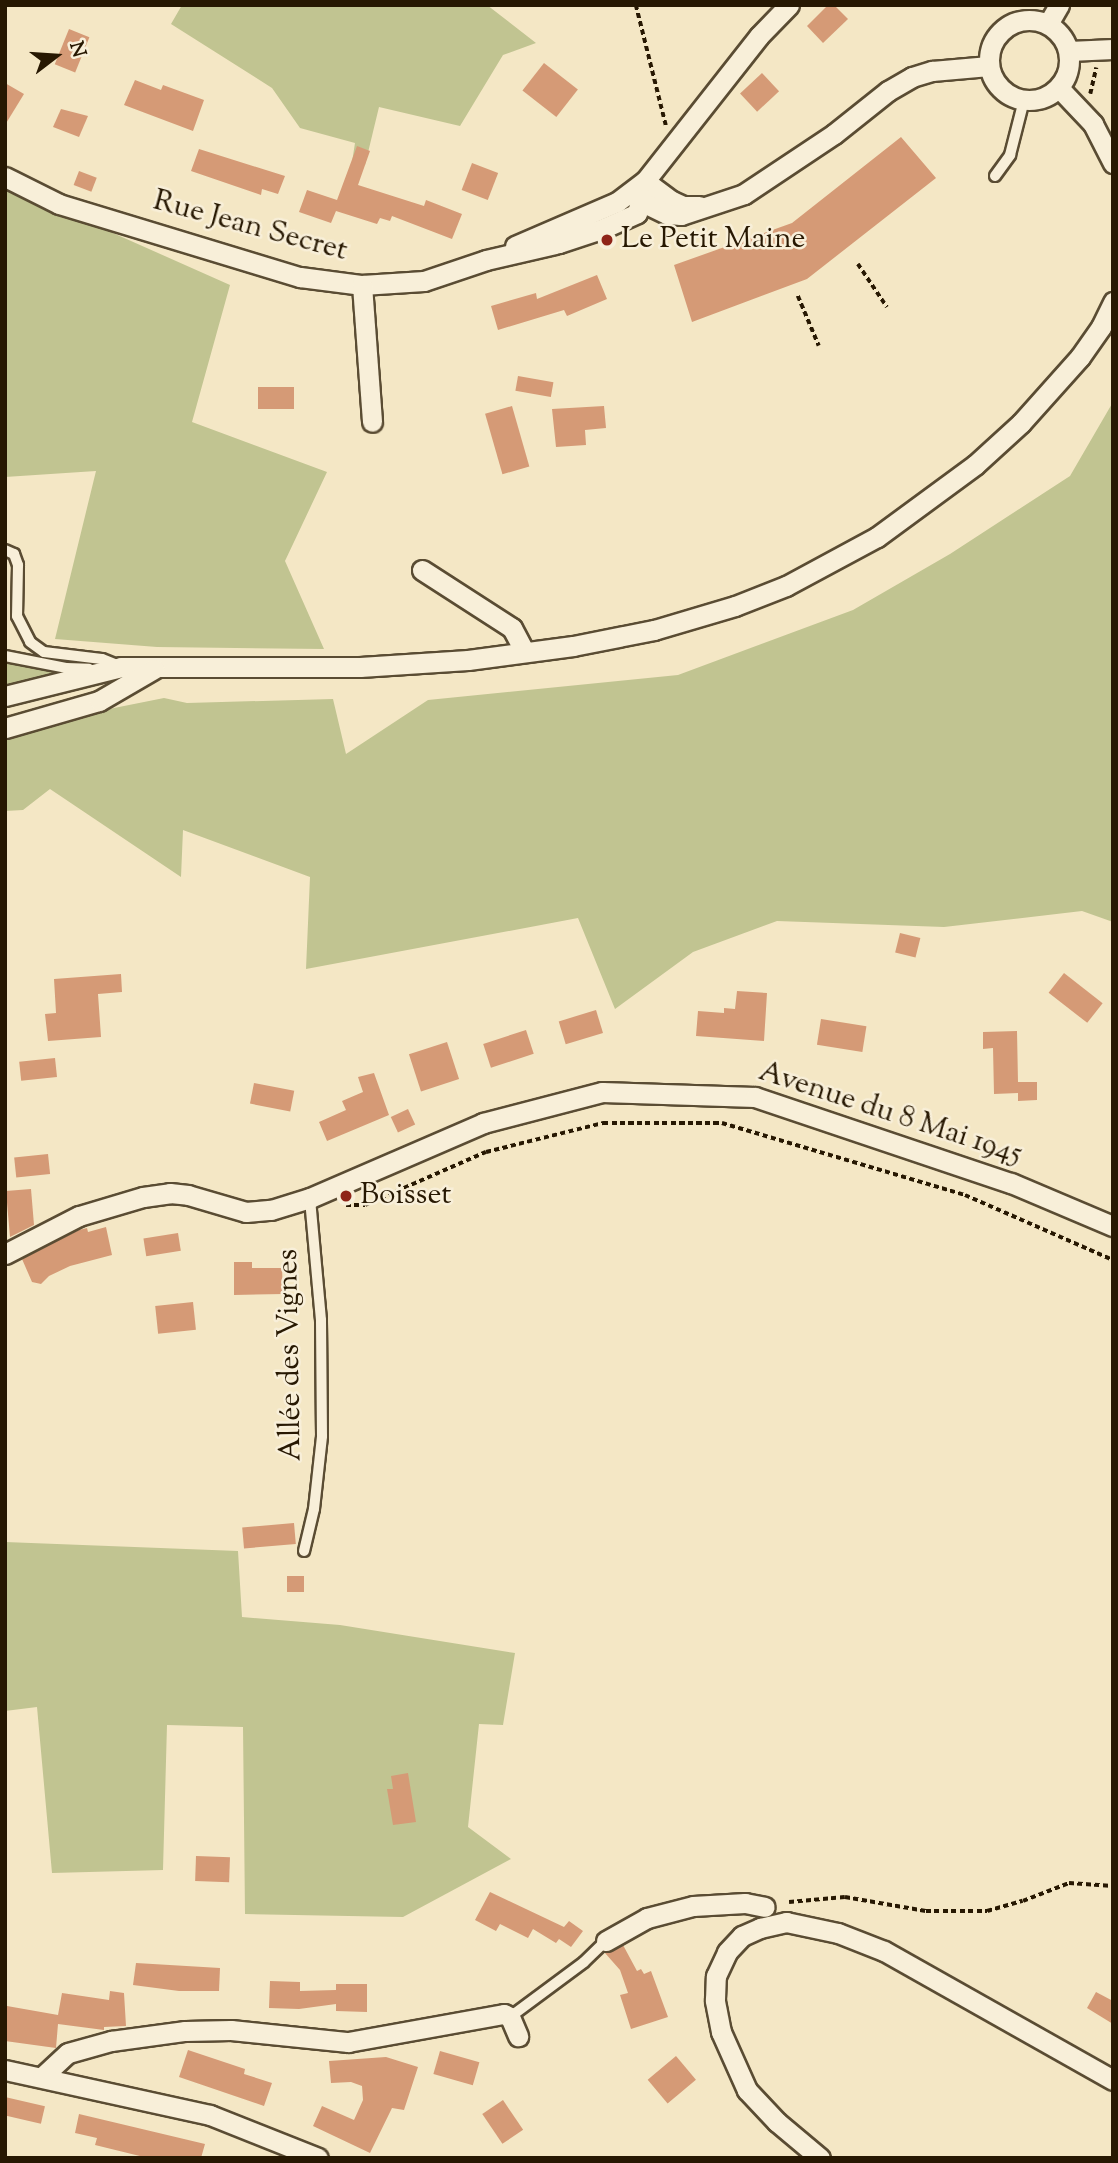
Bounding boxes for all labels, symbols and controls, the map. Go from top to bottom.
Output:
north arrow [21,21,91,91]
text: N [61,39,92,61]
street label: Rue Jean Secret [149,184,351,270]
place label: Le Petit Maine [621,222,806,258]
marker: Le Petit Maine [599,232,615,248]
street label: Avenue du 8 Mai 1945 [754,1054,1026,1174]
place label: Boisset [360,1178,451,1214]
marker: Boisset [338,1188,354,1204]
street label: Allée des Vignes [271,1248,311,1462]

